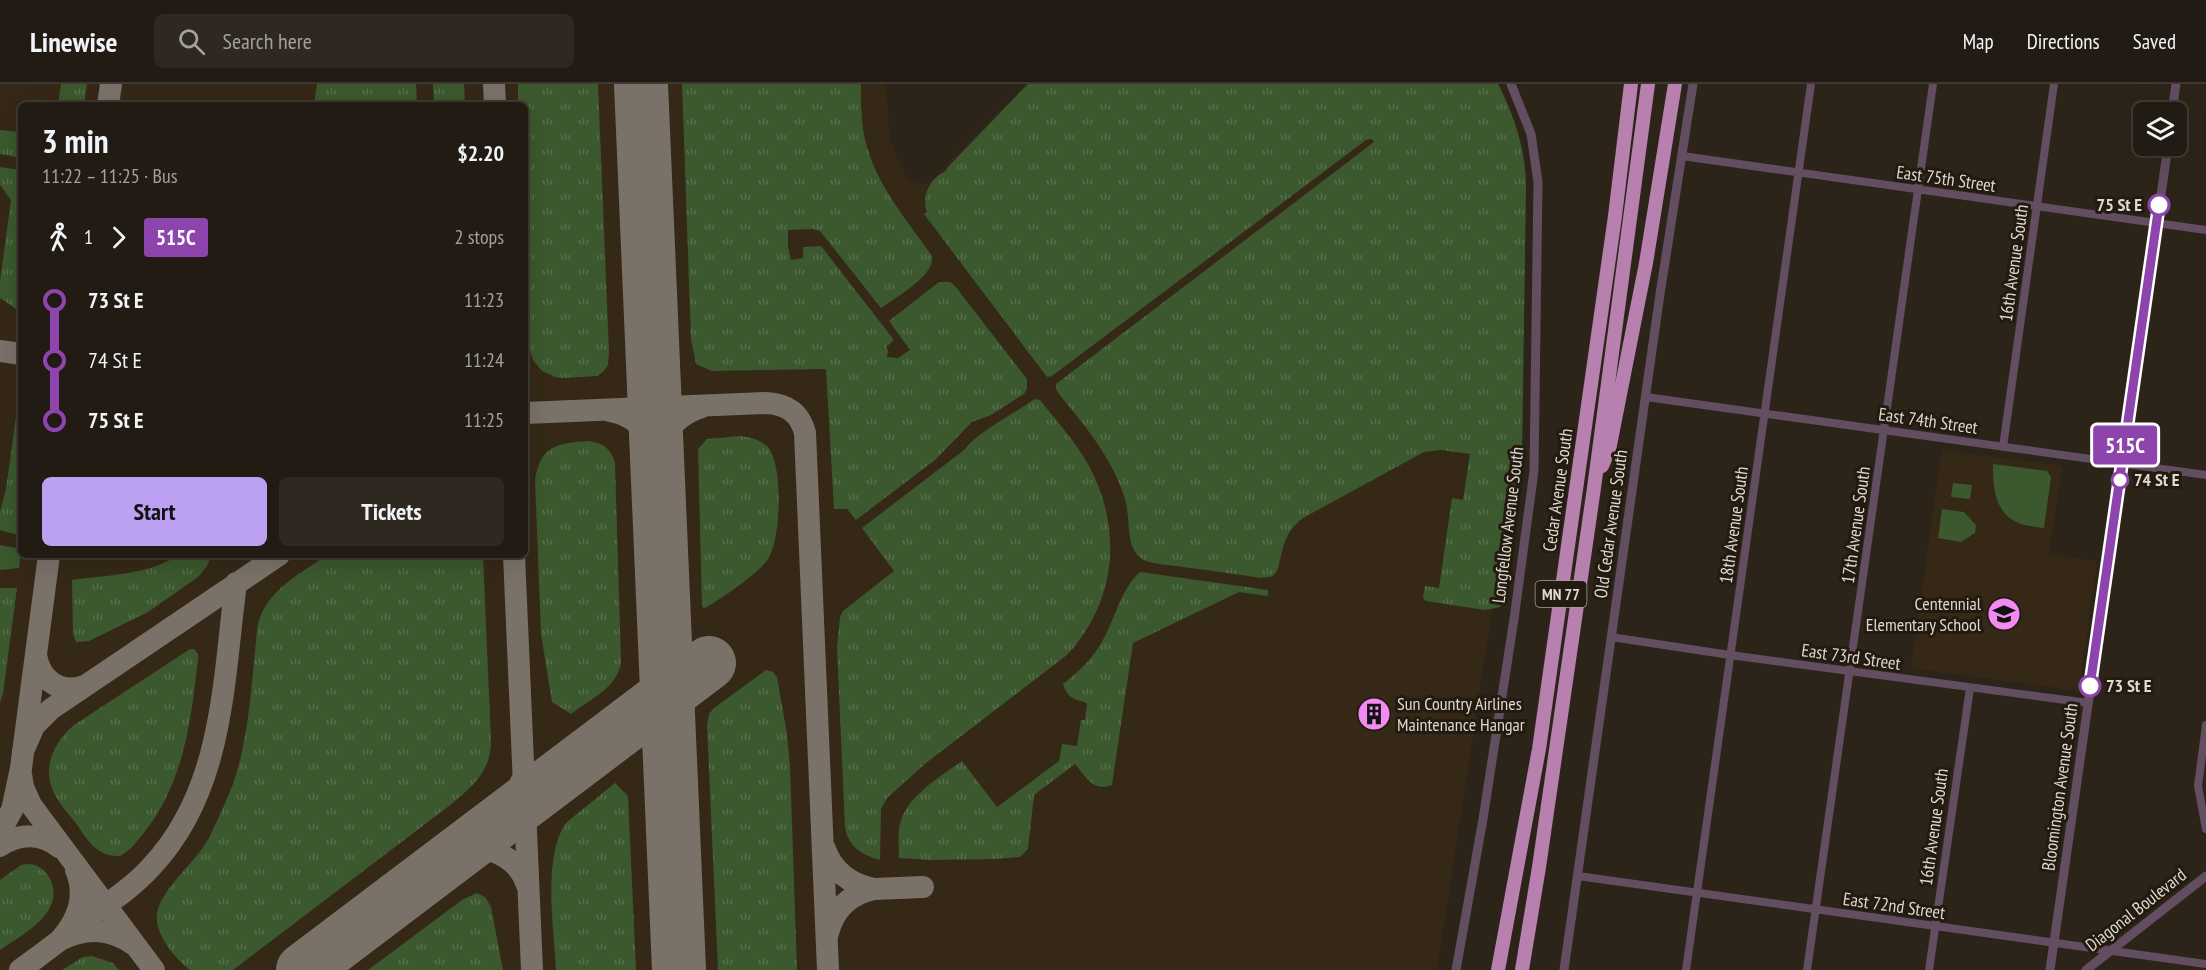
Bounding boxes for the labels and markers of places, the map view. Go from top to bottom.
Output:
place label: 75 St E [2097,193,2142,216]
marker: 75 St E [2148,194,2170,216]
place label: 74 St E [2134,468,2180,491]
marker: 74 St E [2111,471,2129,489]
place label: Centennial Elementary School [1866,592,1982,636]
school or university icon: Centennial Elementary School [1986,596,2022,632]
place label: 73 St E [2106,674,2152,697]
marker: 73 St E [2079,675,2101,697]
place label: Sun Country Airlines Maintenance Hangar [1397,692,1525,736]
building icon: Sun Country Airlines Maintenance Hangar [1356,696,1392,732]

